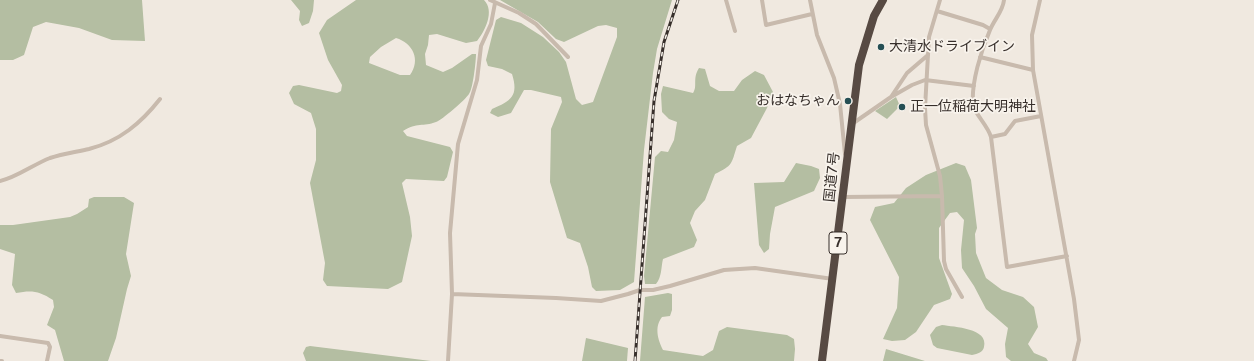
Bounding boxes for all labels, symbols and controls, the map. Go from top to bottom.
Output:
place label: 大清水ドライブイン [889,39,1015,55]
marker: 大清水ドライブイン [876,42,886,52]
place label: おはなちゃん [756,93,840,109]
marker: おはなちゃん [843,96,853,106]
place label: 正一位稲荷大明神社 [910,99,1036,115]
marker: 正一位稲荷大明神社 [897,102,907,112]
street label: 国道7号 [821,151,843,203]
road number: 7 [829,232,847,254]

